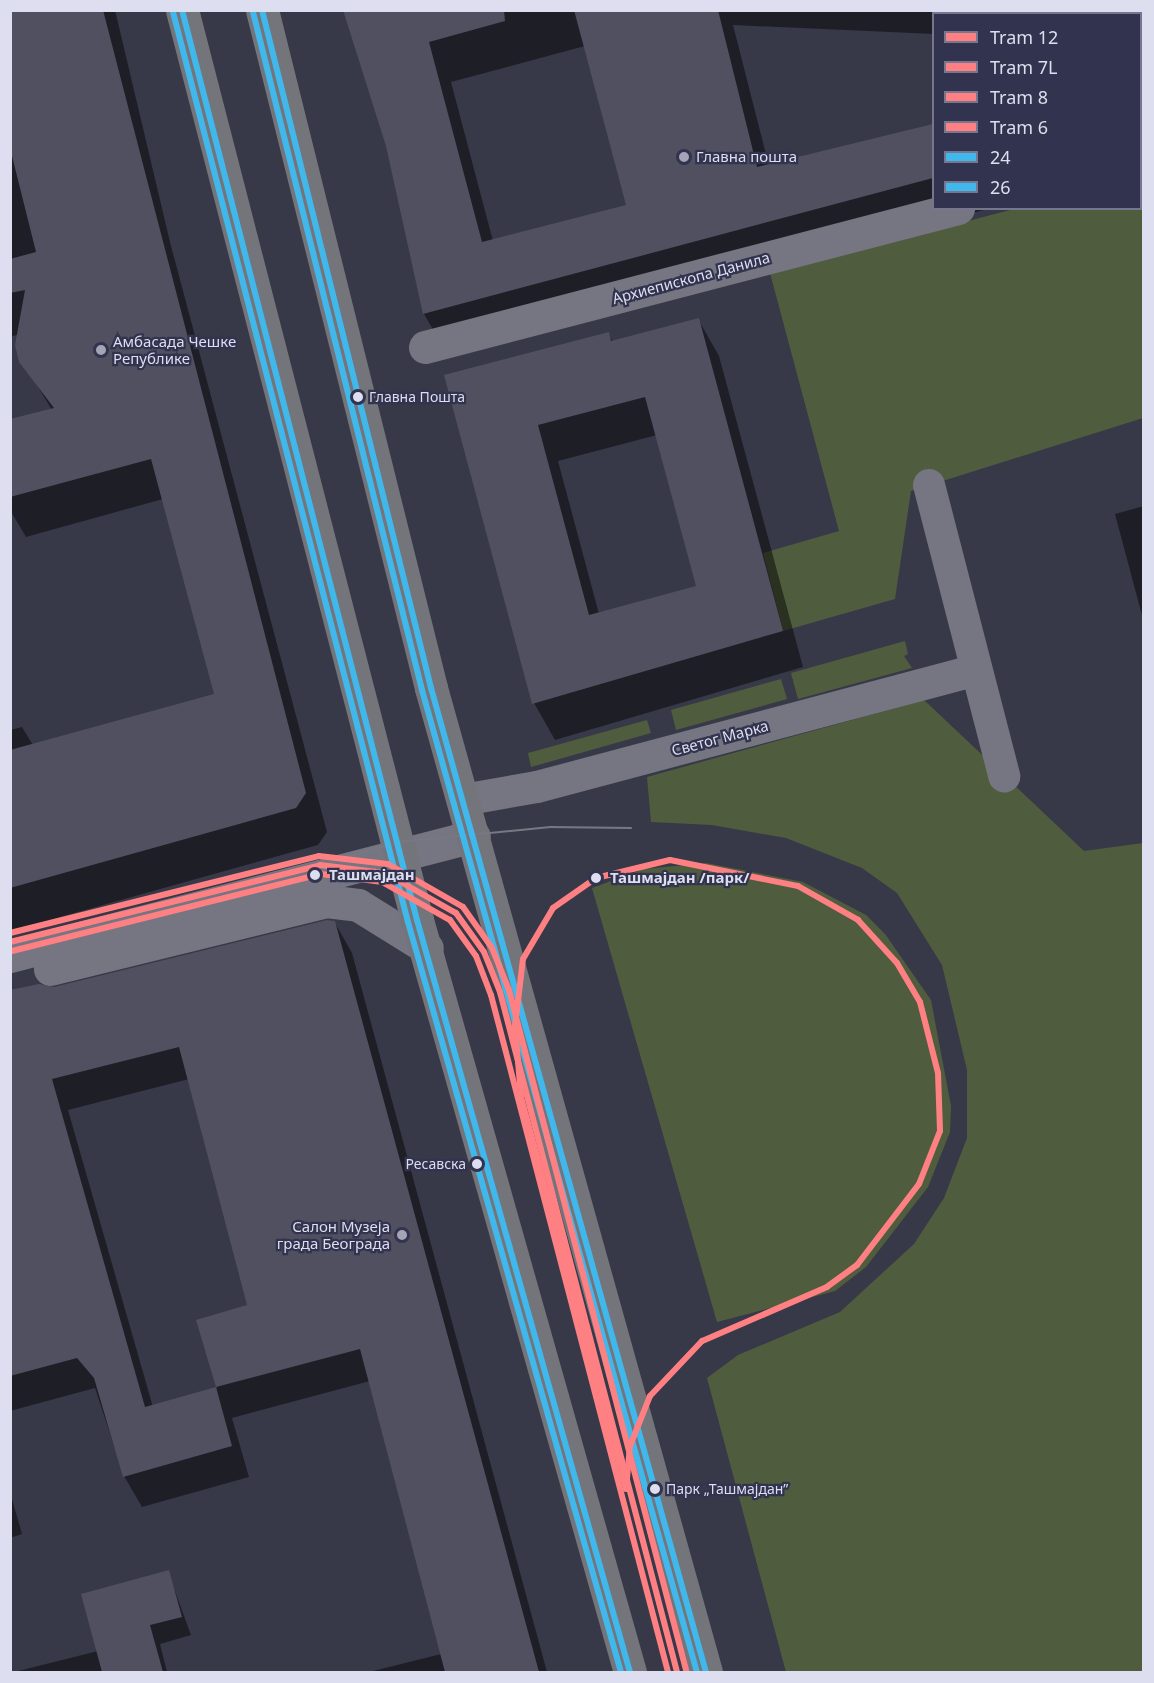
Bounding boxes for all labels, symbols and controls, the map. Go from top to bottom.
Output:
legend [932,12,1142,210]
text: Tram 12 [990,25,1058,49]
text: Tram 7L [990,55,1058,79]
text: Tram 8 [990,85,1048,109]
text: Tram 6 [990,115,1048,139]
text: 24 [990,145,1011,169]
place label: Главна пошта [696,148,797,166]
marker: Главна пошта [677,150,691,164]
text: 26 [990,175,1011,199]
street label: Архиепископа Данила [610,248,772,308]
place label: Амбасада Чешке Републике [113,332,236,367]
marker: Амбасада Чешке Републике [94,343,108,357]
place label: Главна Пошта [369,389,465,405]
marker: Главна Пошта [352,391,364,403]
street label: Светог Марка [670,716,770,760]
marker: Ташмајдан [306,866,324,884]
place label: Ташмајдан [329,866,415,884]
marker: Ташмајдан /парк/ [587,869,605,887]
place label: Ташмајдан /парк/ [610,869,749,887]
place label: Ресавска [406,1156,466,1172]
marker: Ресавска [471,1158,483,1170]
place label: Салон Музеја града Београда [277,1217,390,1252]
marker: Салон Музеја града Београда [395,1228,409,1242]
place label: Парк „Ташмајдан” [666,1481,788,1497]
marker: Парк „Ташмајдан” [649,1483,661,1495]

